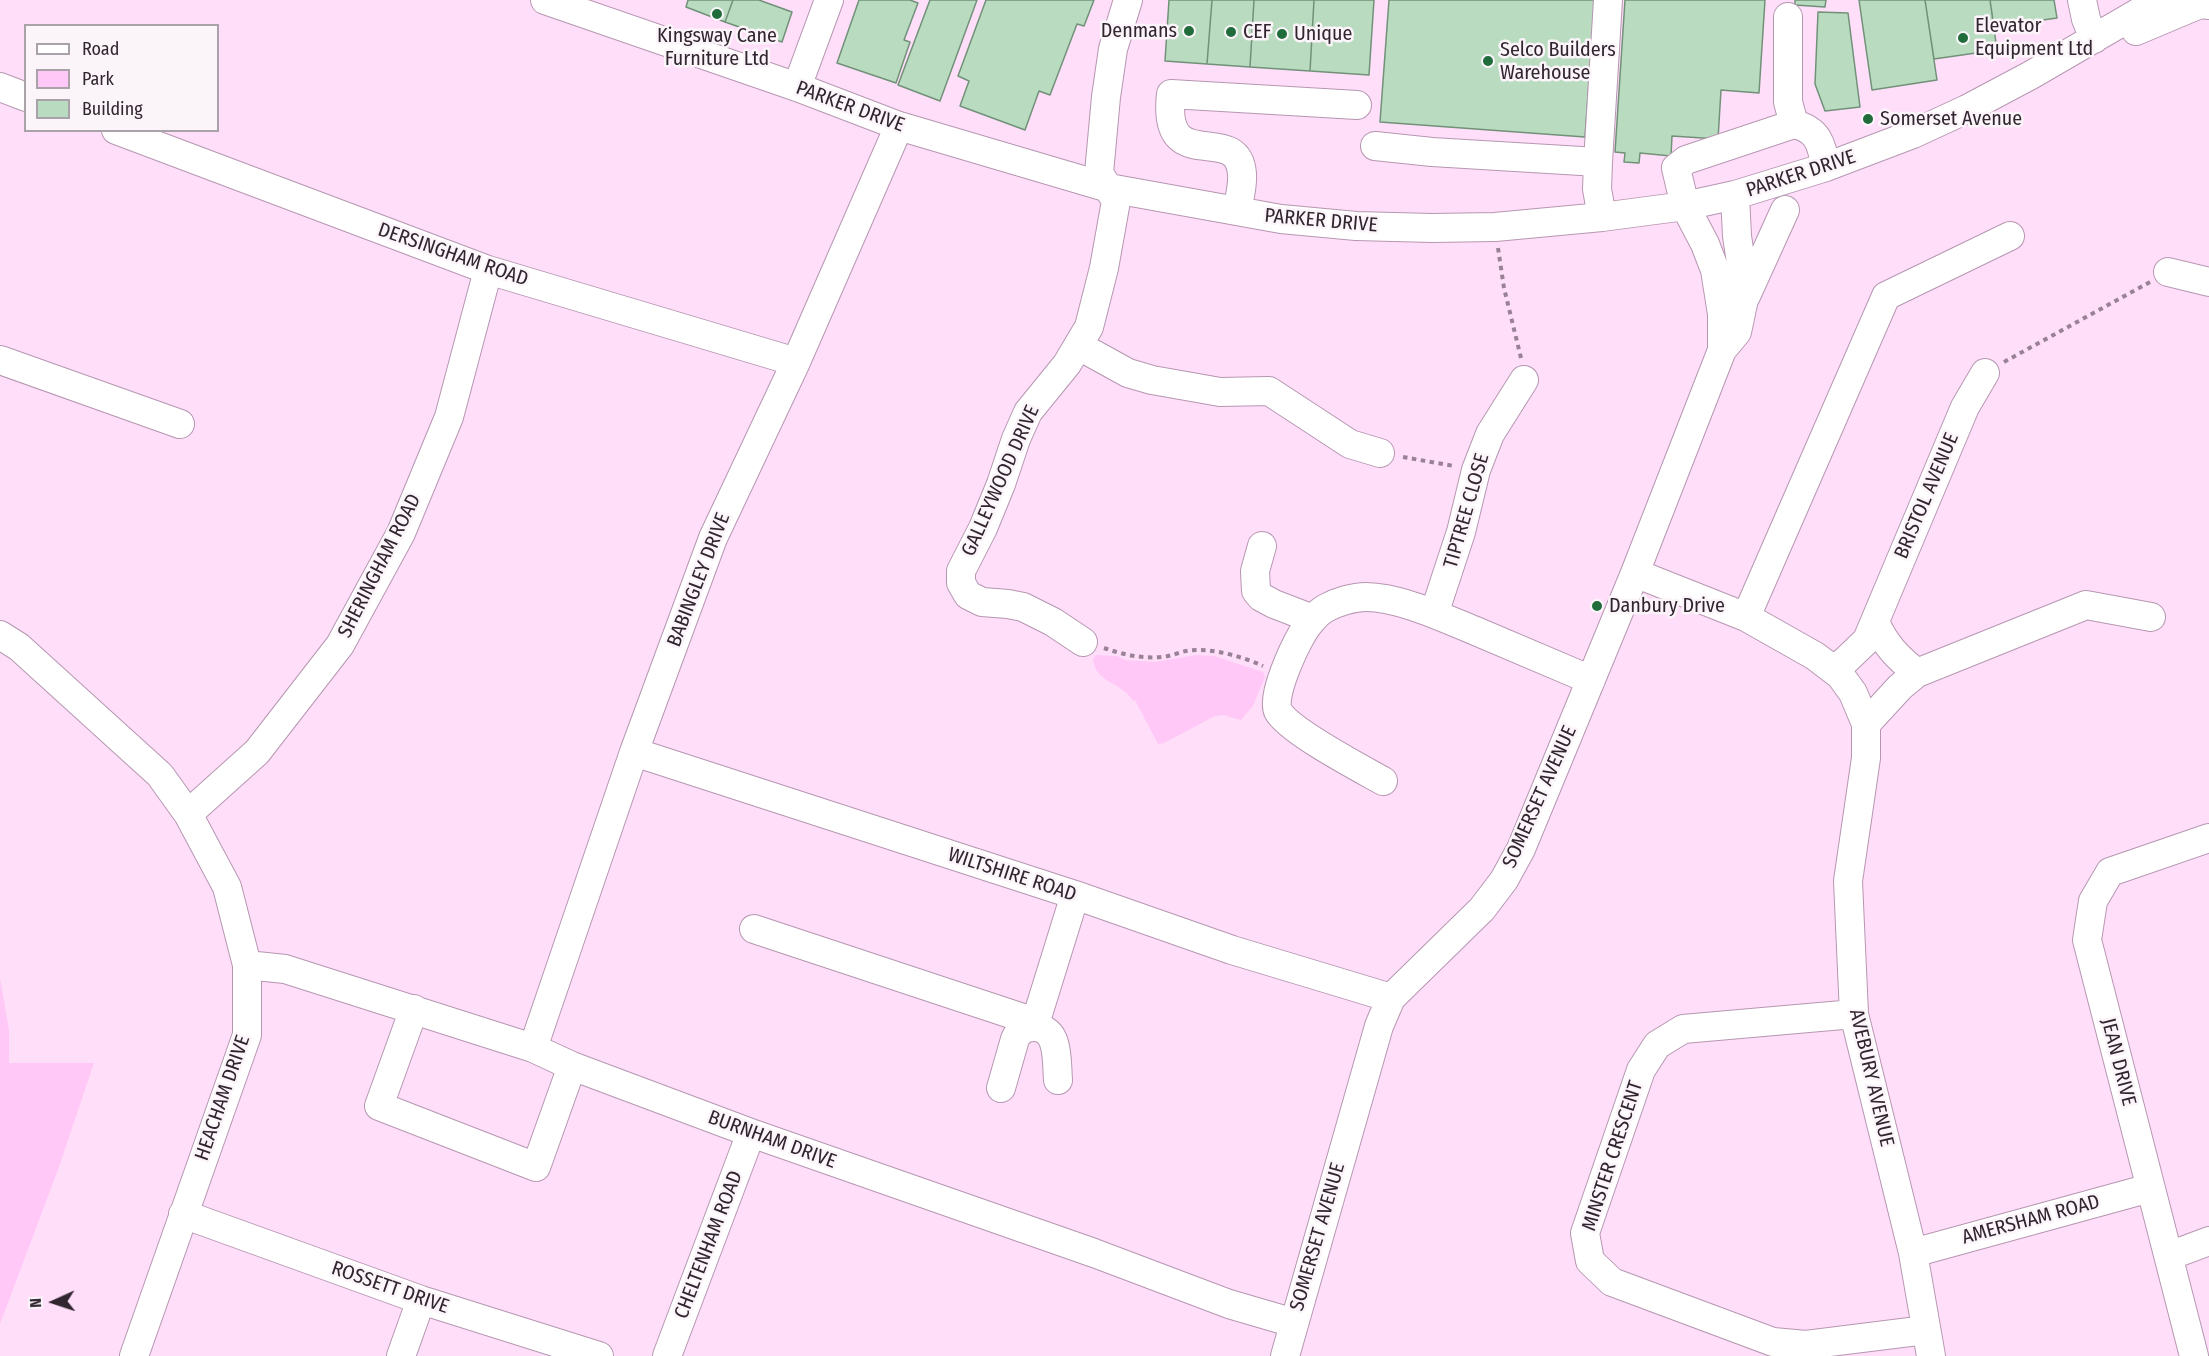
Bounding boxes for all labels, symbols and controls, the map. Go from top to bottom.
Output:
marker: Kingsway Cane Furniture Ltd [710,7,724,21]
place label: Elevator Equipment Ltd [1975,14,2093,61]
place label: Denmans [1101,19,1177,43]
place label: CEF [1243,20,1271,44]
place label: Unique [1294,22,1352,46]
legend [24,24,219,132]
place label: Kingsway Cane Furniture Ltd [657,24,777,71]
marker: Denmans [1182,24,1196,38]
marker: CEF [1224,25,1238,39]
marker: Unique [1275,27,1289,41]
marker: Elevator Equipment Ltd [1956,31,1970,45]
text: Road [82,38,119,60]
place label: Selco Builders Warehouse [1500,38,1616,85]
marker: Selco Builders Warehouse [1481,54,1495,68]
text: Park [82,68,114,90]
street label: PARKER DRIVE [793,76,907,138]
text: Building [82,98,143,120]
place label: Somerset Avenue [1880,107,2022,131]
marker: Somerset Avenue [1861,112,1875,126]
street label: PARKER DRIVE [1743,145,1859,203]
street label: PARKER DRIVE [1263,204,1379,238]
street label: DERSINGHAM ROAD [375,218,531,292]
street label: GALLEYWOOD DRIVE [957,402,1045,560]
street label: BRISTOL AVENUE [1890,429,1964,563]
street label: TIPTREE CLOSE [1439,451,1495,571]
street label: SHERINGHAM ROAD [333,490,427,642]
street label: BABINGLEY DRIVE [662,510,736,650]
place label: Danbury Drive [1609,594,1725,618]
marker: Danbury Drive [1590,599,1604,613]
street label: SOMERSET AVENUE [1498,722,1582,872]
street label: WILTSHIRE ROAD [945,843,1079,907]
street label: AVEBURY AVENUE [1843,1007,1899,1149]
street label: JEAN DRIVE [2096,1016,2140,1108]
street label: HEACHAM DRIVE [190,1032,256,1164]
street label: MINSTER CRESCENT [1577,1078,1649,1234]
street label: BURNHAM DRIVE [705,1106,839,1174]
street label: SOMERSET AVENUE [1285,1160,1351,1314]
street label: CHELTENHAM ROAD [670,1168,748,1322]
street label: AMERSHAM ROAD [1960,1190,2102,1250]
street label: ROSSETT DRIVE [328,1257,452,1319]
north arrow [24,1272,84,1332]
text: N [26,1298,45,1308]

